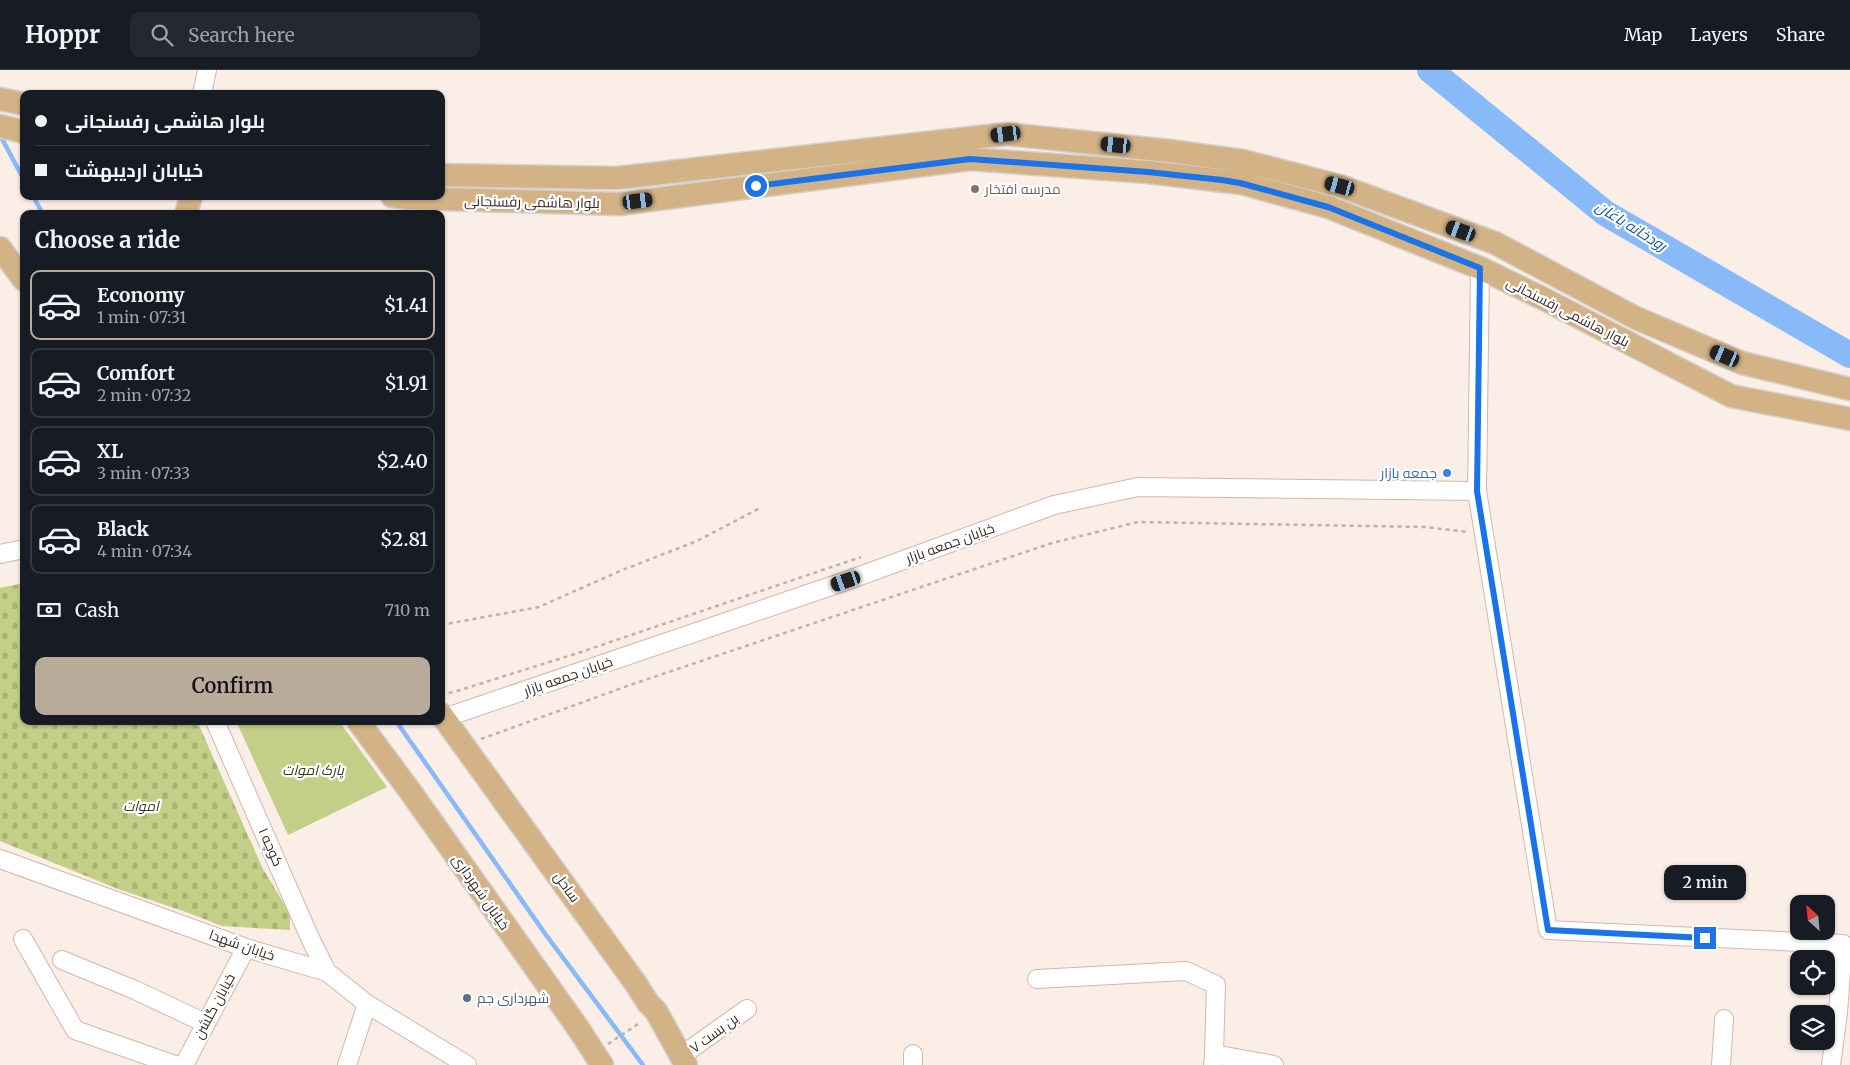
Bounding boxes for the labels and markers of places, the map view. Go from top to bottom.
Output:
place label: مدرسه افتخار [984,180,1061,198]
marker: مدرسه افتخار [969,183,981,195]
place label: جمعه بازار [1379,464,1437,482]
marker: جمعه بازار [1441,467,1453,479]
place label: شهرداری جم [477,989,549,1008]
marker: شهرداری جم [461,992,473,1004]

